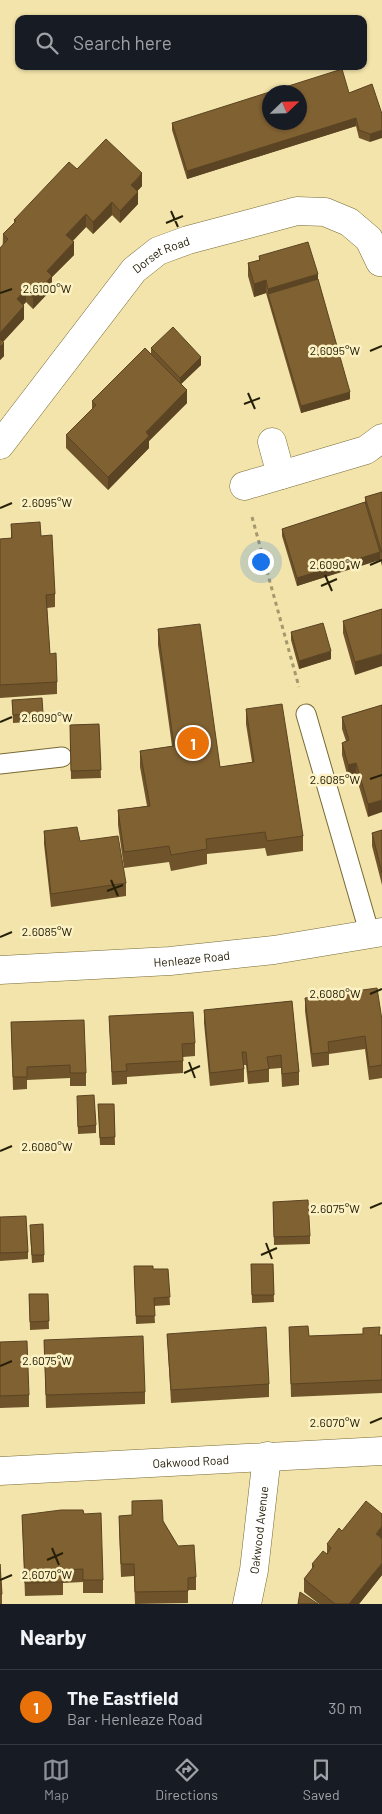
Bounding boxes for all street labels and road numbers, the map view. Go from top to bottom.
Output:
street label: Dorset Road [129,233,191,276]
street label: Henleaze Road [153,948,231,969]
street label: Oakwood Road [152,1452,229,1470]
street label: Oakwood Avenue [246,1485,271,1575]

